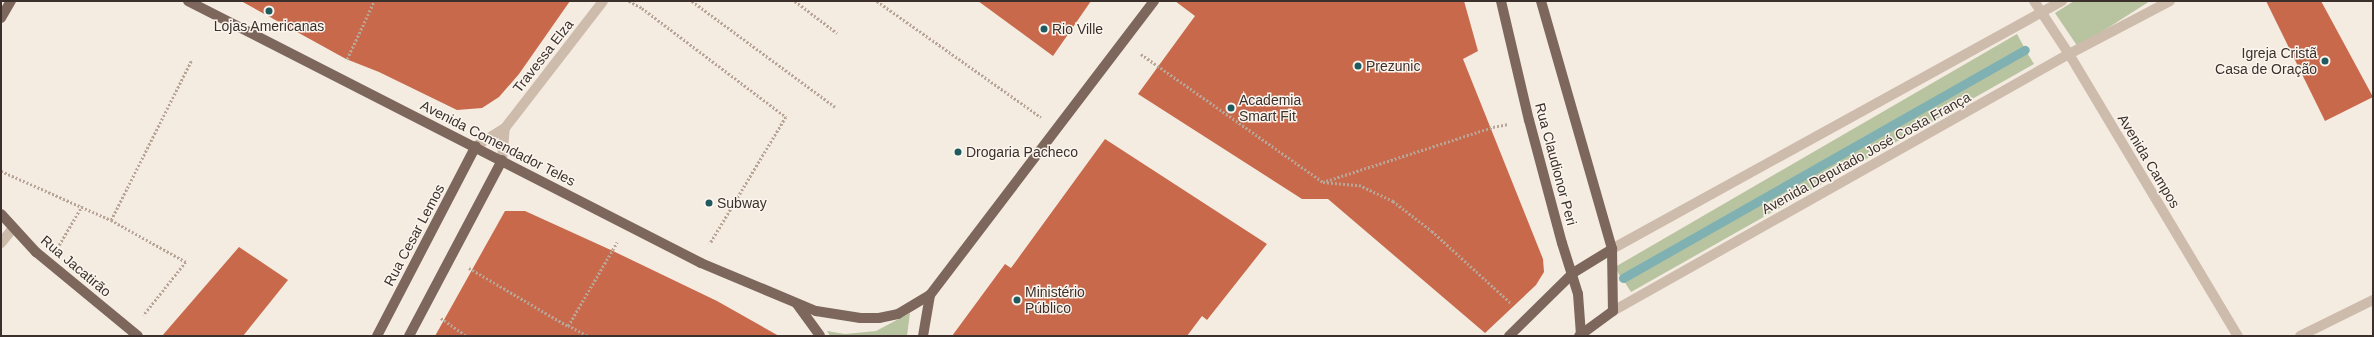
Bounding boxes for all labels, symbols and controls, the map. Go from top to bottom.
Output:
marker: Lojas Americanas [264,6,274,16]
street label: Travessa Elza [509,16,577,96]
place label: Lojas Americanas [213,18,325,34]
place label: Rio Ville [1052,21,1103,37]
marker: Rio Ville [1039,24,1049,34]
place label: Igreja Cristã Casa de Oração [2215,45,2317,78]
marker: Igreja Cristã Casa de Oração [2320,56,2330,66]
place label: Prezunic [1366,58,1420,74]
marker: Prezunic [1353,61,1363,71]
street label: Avenida Deputado José Costa França [1759,88,1973,218]
place label: Academia Smart Fit [1239,92,1301,124]
street label: Avenida Comendador Teles [418,97,578,189]
street label: Rua Claudionor Peri [1532,101,1580,227]
marker: Academia Smart Fit [1226,103,1236,113]
street label: Avenida Campos [2114,111,2184,211]
place label: Drogaria Pacheco [966,144,1078,160]
marker: Drogaria Pacheco [953,147,963,157]
street label: Rua Cesar Lemos [380,181,448,289]
place label: Subway [717,195,767,211]
marker: Subway [704,198,714,208]
street label: Rua Jacatirão [38,232,114,300]
place label: Ministério Público [1025,284,1085,316]
marker: Ministério Público [1012,295,1022,305]

